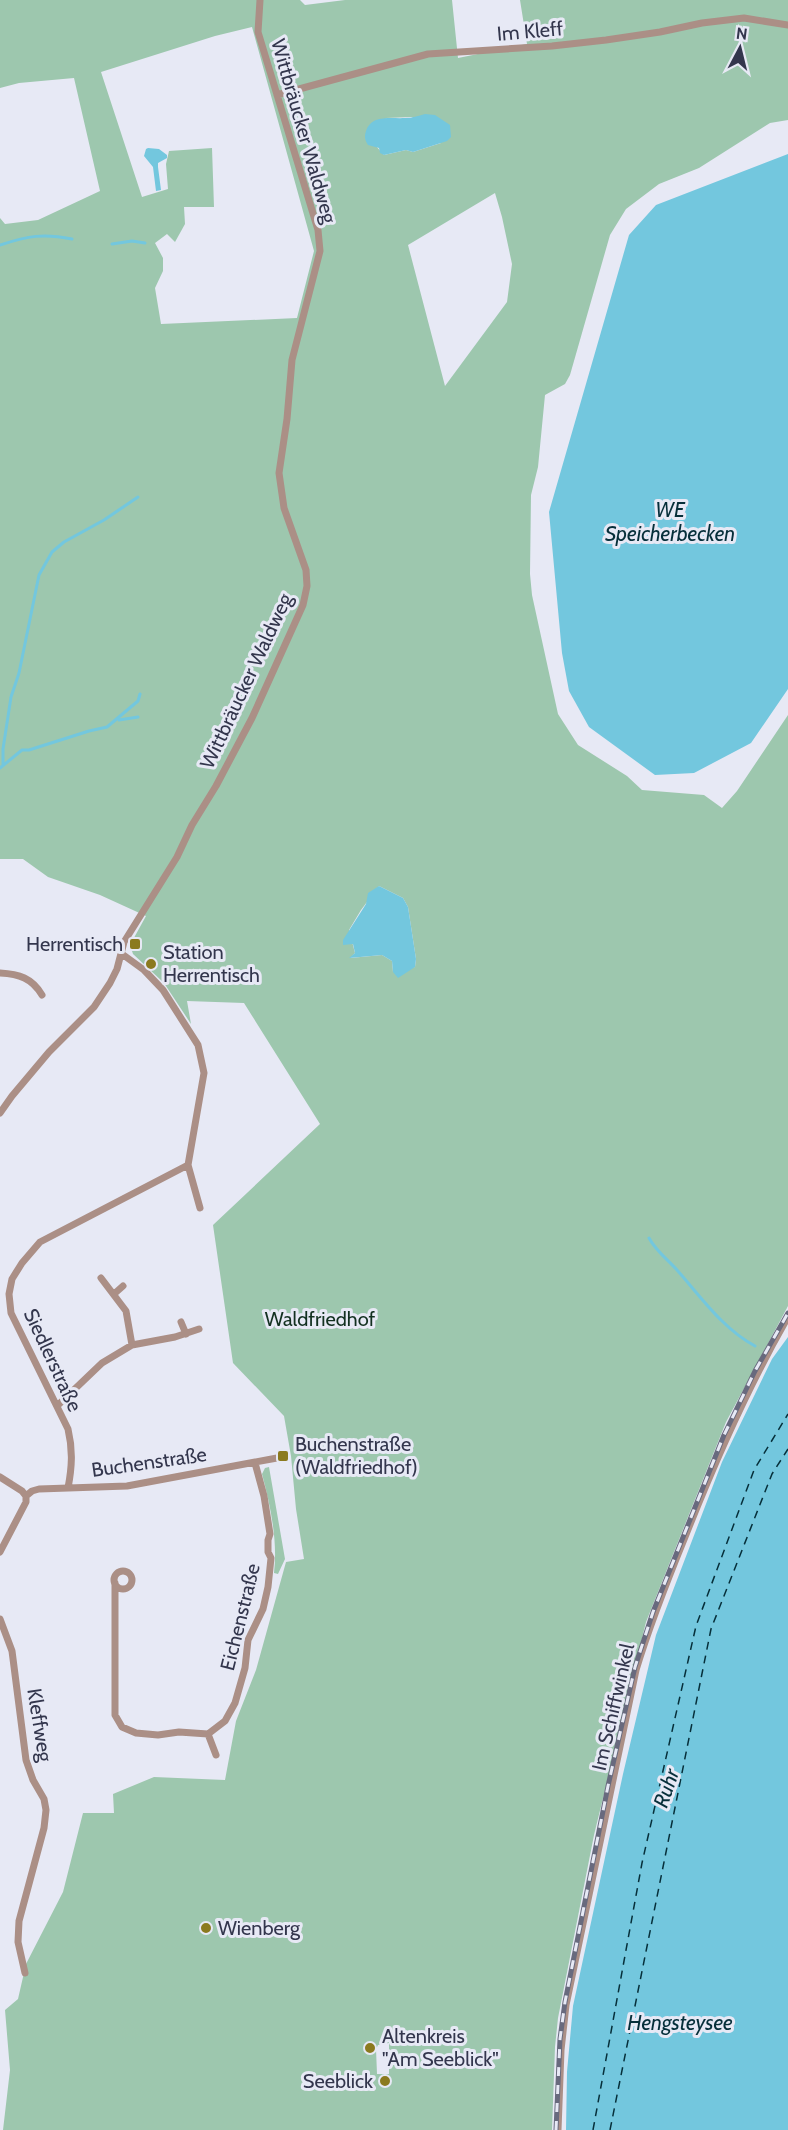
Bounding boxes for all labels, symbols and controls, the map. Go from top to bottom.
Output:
street label: Im Kleff [496,16,564,46]
north arrow [710,18,770,78]
text: N [735,23,749,44]
street label: Wittbräucker Waldweg [266,36,342,227]
water label: WE Speicherbecken [605,497,735,546]
street label: Wittbräucker Waldweg [195,589,298,772]
place label: Herrentisch [26,932,123,956]
marker: Herrentisch [128,937,142,951]
place label: Station Herrentisch [163,940,260,987]
marker: Station Herrentisch [144,957,158,971]
street label: Siedlerstraße [19,1305,87,1415]
park label: Waldfriedhof [265,1307,376,1331]
place label: Buchenstraße (Waldfriedhof) [295,1432,418,1479]
street label: Buchenstraße [90,1442,208,1482]
marker: Buchenstraße (Waldfriedhof) [276,1449,290,1463]
street label: Eichenstraße [215,1561,265,1673]
street label: Im Schiffwinkel [587,1641,639,1773]
street label: Kleffweg [22,1687,58,1764]
water label: Ruhr [648,1764,685,1811]
place label: Wienberg [218,1916,301,1940]
marker: Wienberg [199,1921,213,1935]
water label: Hengsteysee [627,2010,733,2035]
place label: Altenkreis "Am Seeblick" [382,2024,499,2071]
marker: Altenkreis "Am Seeblick" [363,2041,377,2055]
place label: Seeblick [303,2069,373,2093]
marker: Seeblick [378,2074,392,2088]

